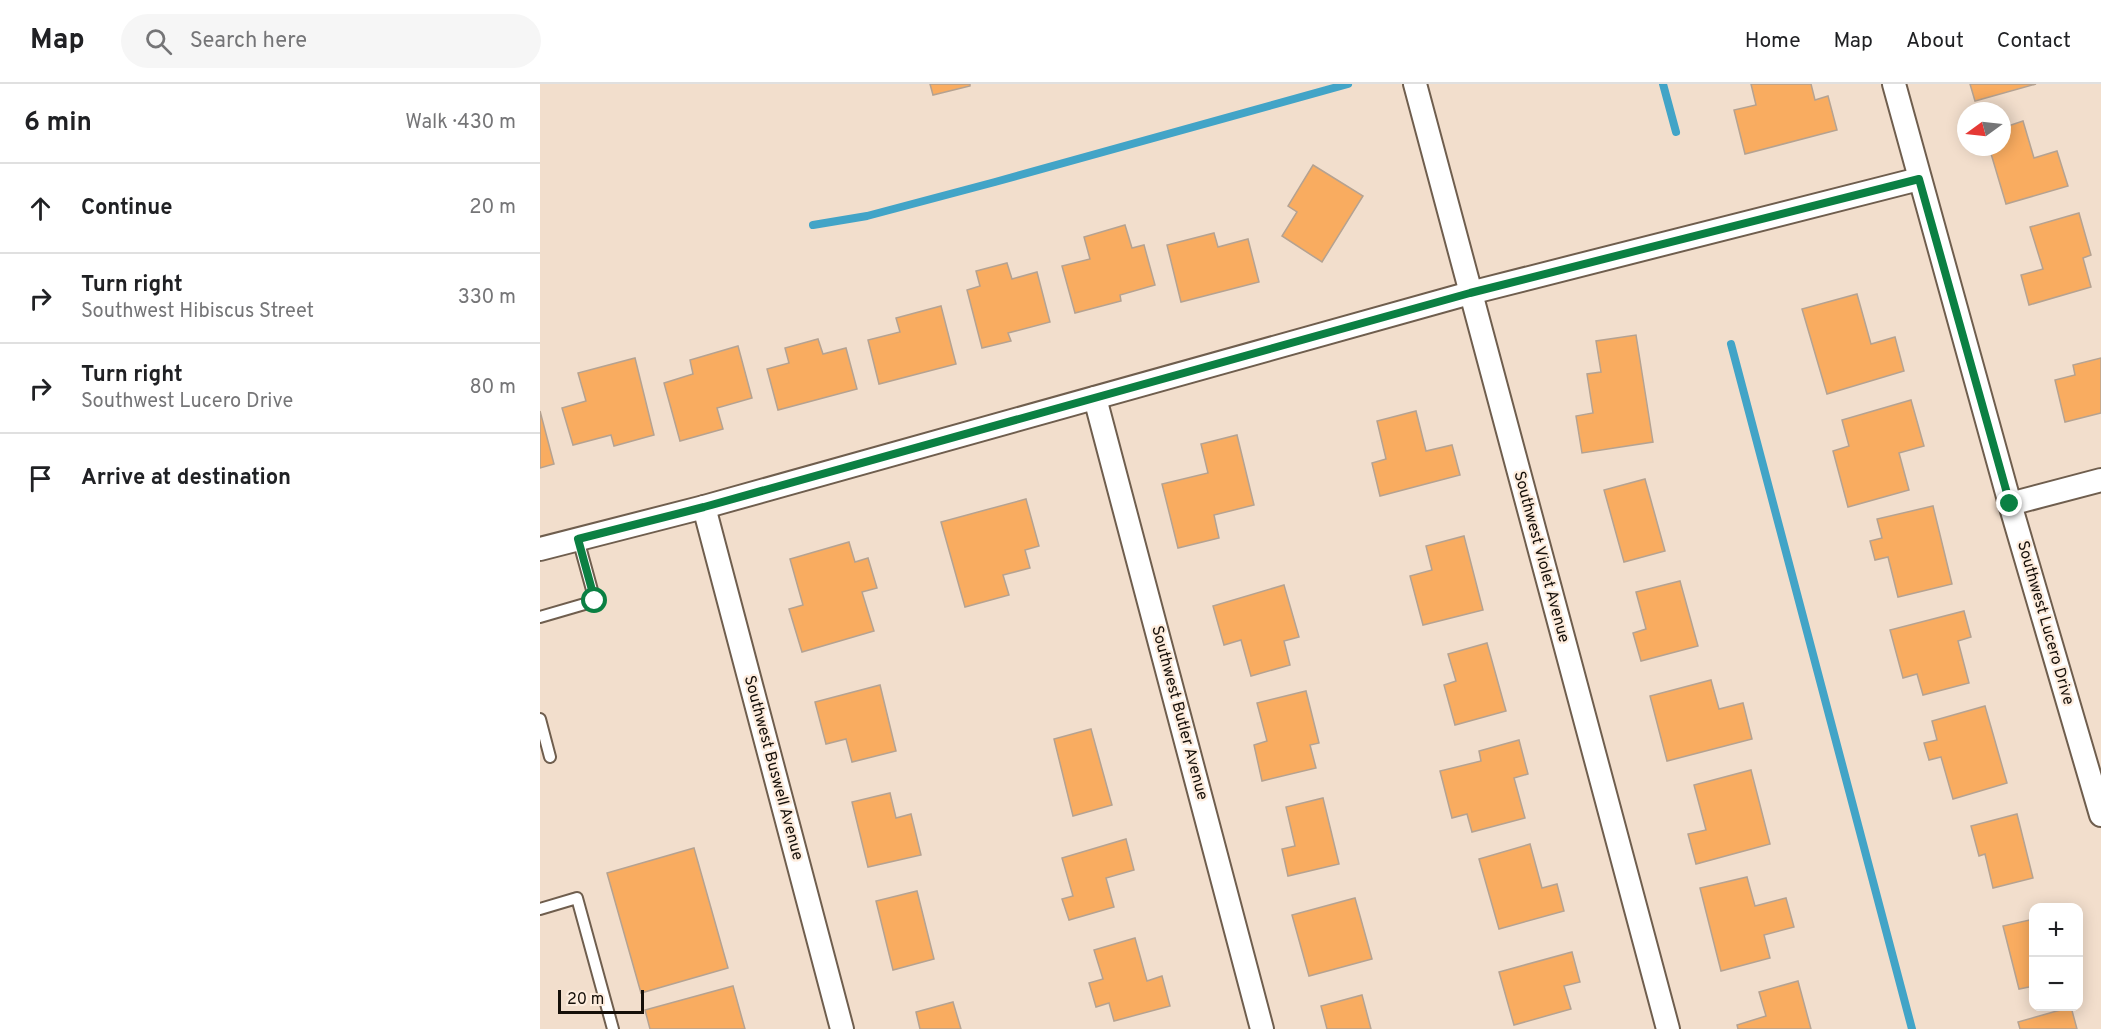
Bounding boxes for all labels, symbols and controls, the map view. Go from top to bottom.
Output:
search box [121,14,541,68]
text: Map [30,23,85,59]
icon: search [142,25,175,58]
text: Search here [190,28,307,55]
text: Home [1745,28,1801,55]
text: Map [1834,28,1873,55]
text: About [1906,28,1964,55]
text: Contact [1997,28,2071,55]
north arrow [1957,102,2011,156]
text: 6 min [24,107,92,140]
text: Walk · 430 m [405,110,516,136]
icon: ahead [24,192,57,225]
text: Continue [81,195,172,222]
text: 20 m [469,195,516,221]
text: Turn right [81,272,183,299]
icon: right [24,282,57,315]
text: 330 m [458,285,516,311]
text: Southwest Hibiscus Street [81,299,314,325]
text: Turn right [81,362,183,389]
icon: right [24,372,57,405]
text: 80 m [470,375,516,401]
text: Southwest Lucero Drive [81,389,293,415]
icon: arrive [24,462,57,495]
text: Arrive at destination [81,465,291,492]
street label: Southwest Violet Avenue [1508,469,1574,645]
route end [1996,490,2022,516]
street label: Southwest Lucero Drive [2012,539,2078,707]
route start [581,587,607,613]
street label: Southwest Butler Avenue [1146,624,1212,802]
street label: Southwest Buswell Avenue [739,673,807,863]
map controls [2029,903,2083,1011]
button: + [2029,903,2083,957]
button: − [2029,957,2083,1011]
scale bar [558,987,644,1014]
text: 20 m [567,990,604,1010]

